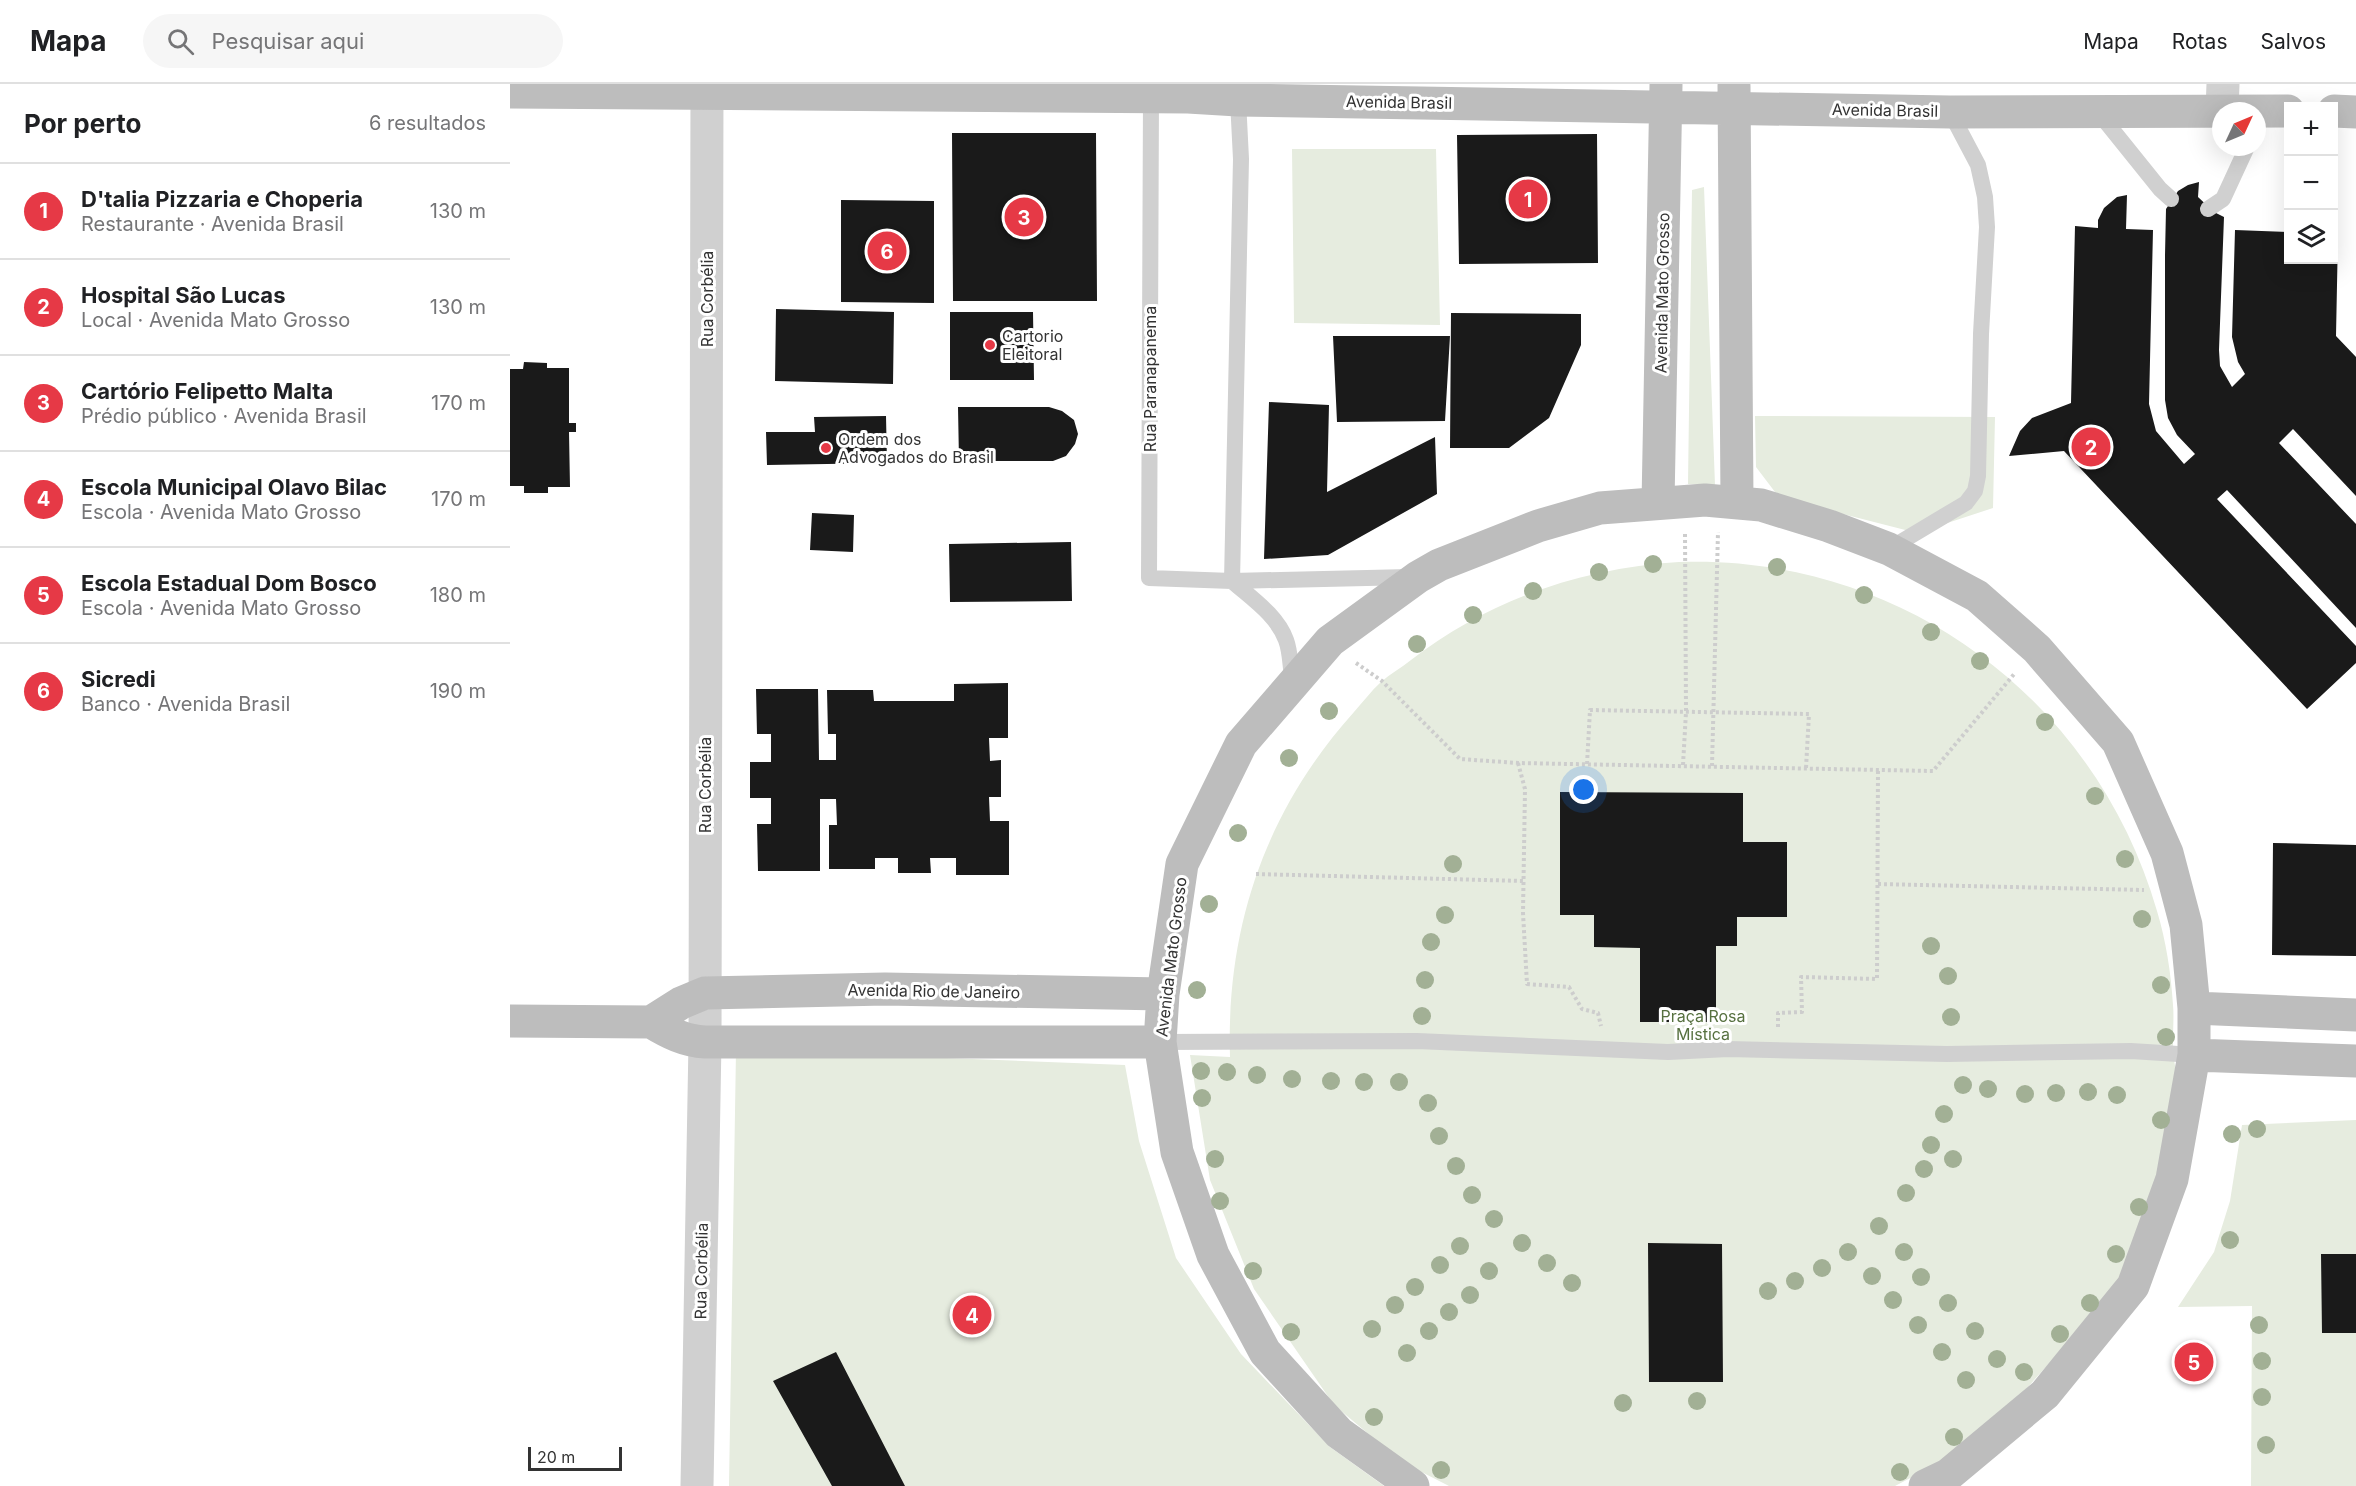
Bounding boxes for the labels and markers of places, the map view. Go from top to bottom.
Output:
pin: 1 [1508,176,1548,222]
pin: 3 [1004,194,1044,240]
pin: 6 [868,228,907,274]
place label: Cartorio Eleitoral [1002,326,1063,364]
marker: Cartorio Eleitoral [983,338,997,352]
pin: 2 [2072,424,2110,470]
place label: Ordem dos Advogados do Brasil [838,429,994,467]
marker: Ordem dos Advogados do Brasil [819,441,833,455]
pin: 4 [952,1292,992,1338]
pin: 5 [2174,1340,2214,1384]

